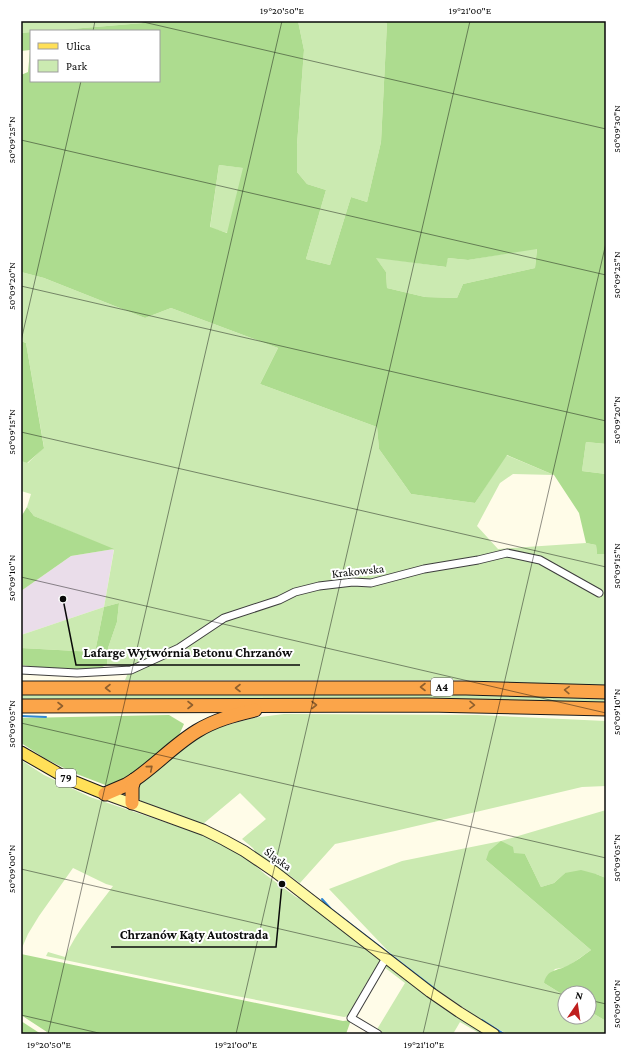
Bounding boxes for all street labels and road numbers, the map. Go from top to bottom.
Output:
street label: Krakowska [331,561,385,581]
road number: A4 [431,678,453,696]
road number: 79 [56,769,76,787]
street label: Śląska [262,844,295,874]

